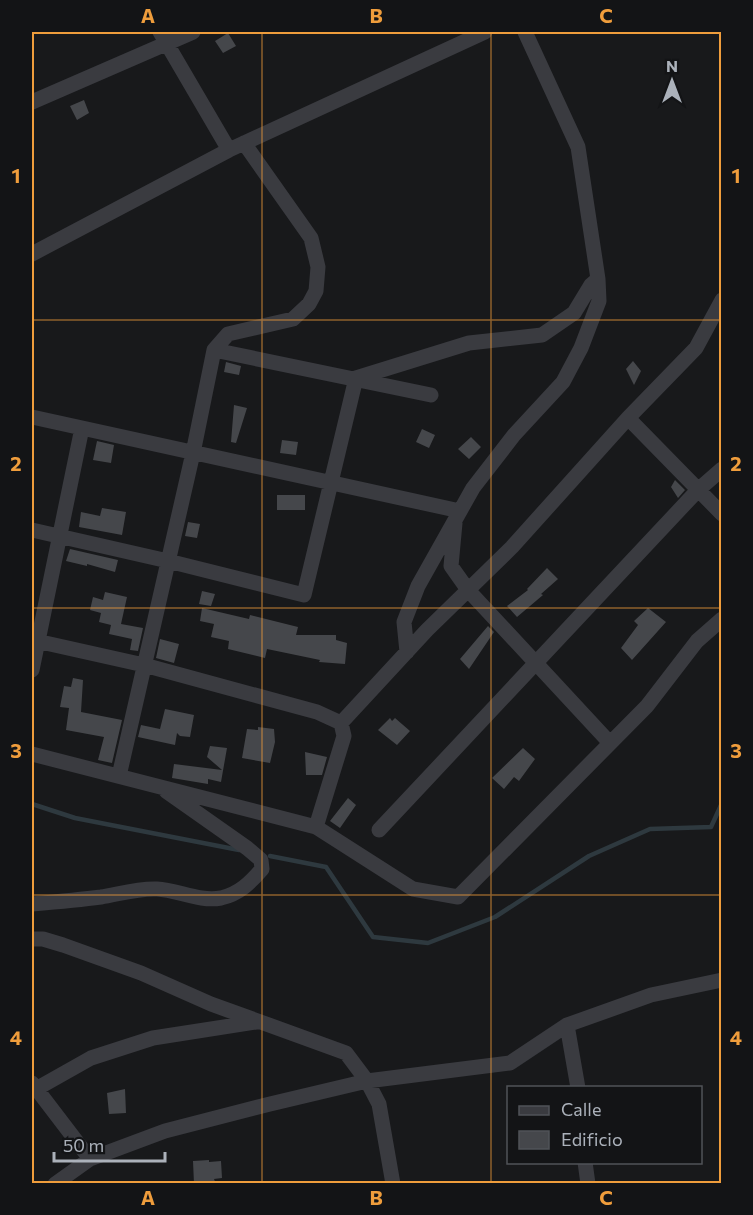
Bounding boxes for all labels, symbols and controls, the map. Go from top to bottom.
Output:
text: A [141,3,155,27]
text: B [369,3,383,27]
text: C [599,3,613,27]
north arrow [642,51,702,111]
text: N [666,56,678,75]
text: 1 [11,163,21,187]
text: 1 [731,163,741,187]
text: 2 [10,451,22,475]
text: 2 [730,451,742,475]
text: 3 [10,738,22,762]
text: 3 [730,738,742,762]
text: 4 [10,1025,22,1049]
text: 4 [730,1025,742,1049]
legend [507,1086,702,1164]
text: Calle [561,1098,601,1120]
scale bar [54,1125,165,1163]
text: Edificio [561,1128,623,1150]
text: 50 m [63,1134,104,1156]
text: A [141,1185,155,1209]
text: B [369,1185,383,1209]
text: C [599,1185,613,1209]

